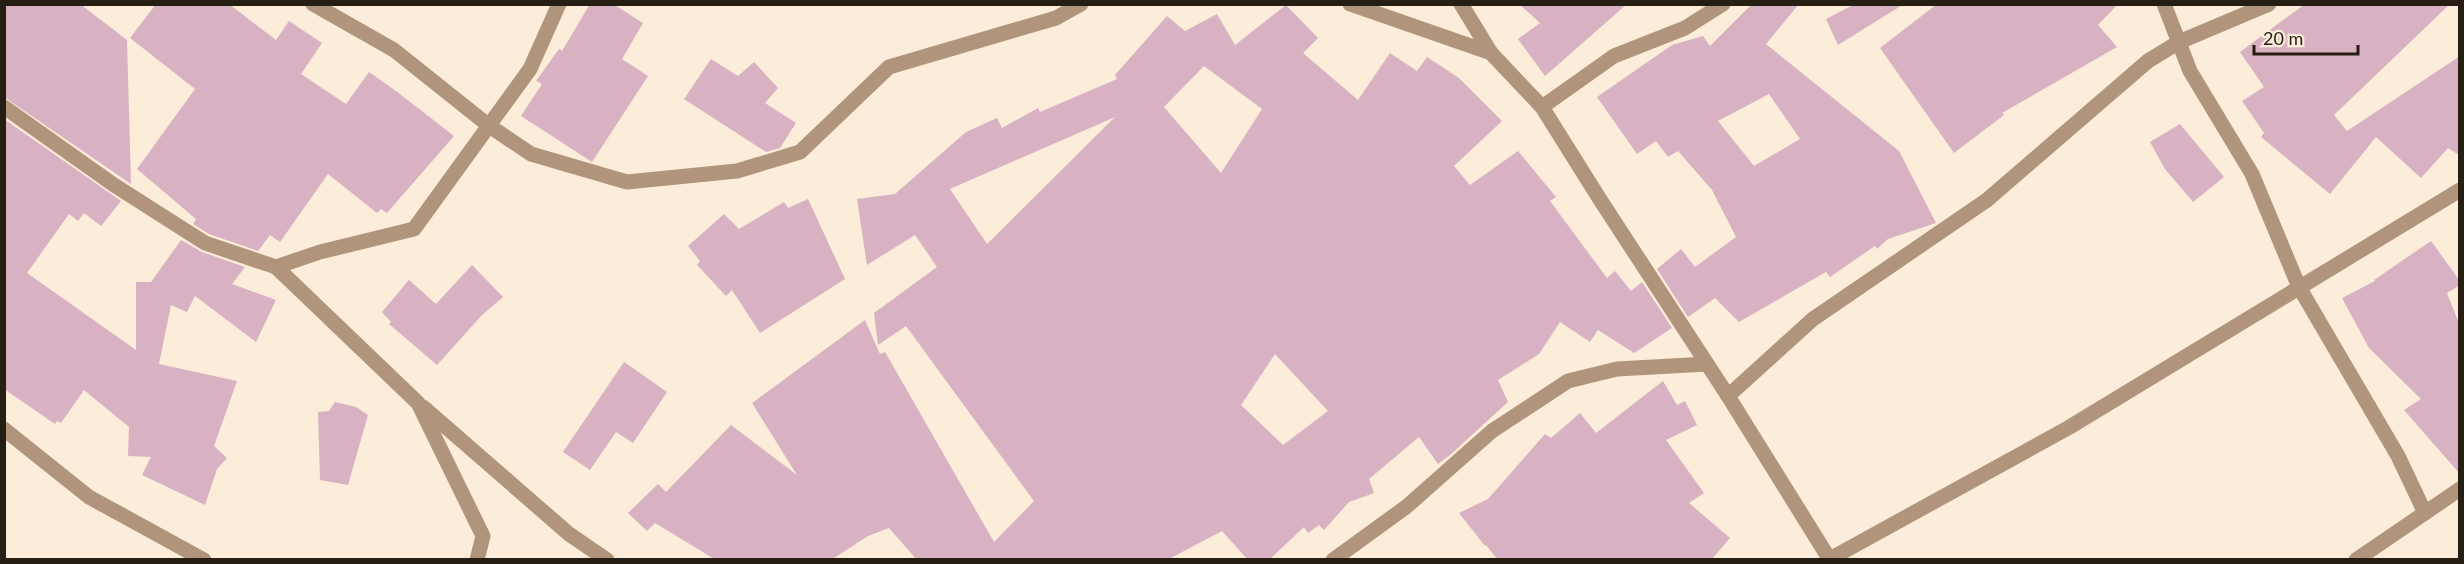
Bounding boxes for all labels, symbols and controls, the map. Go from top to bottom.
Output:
scale bar [2254,18,2358,56]
text: 20 m [2263,27,2303,49]

